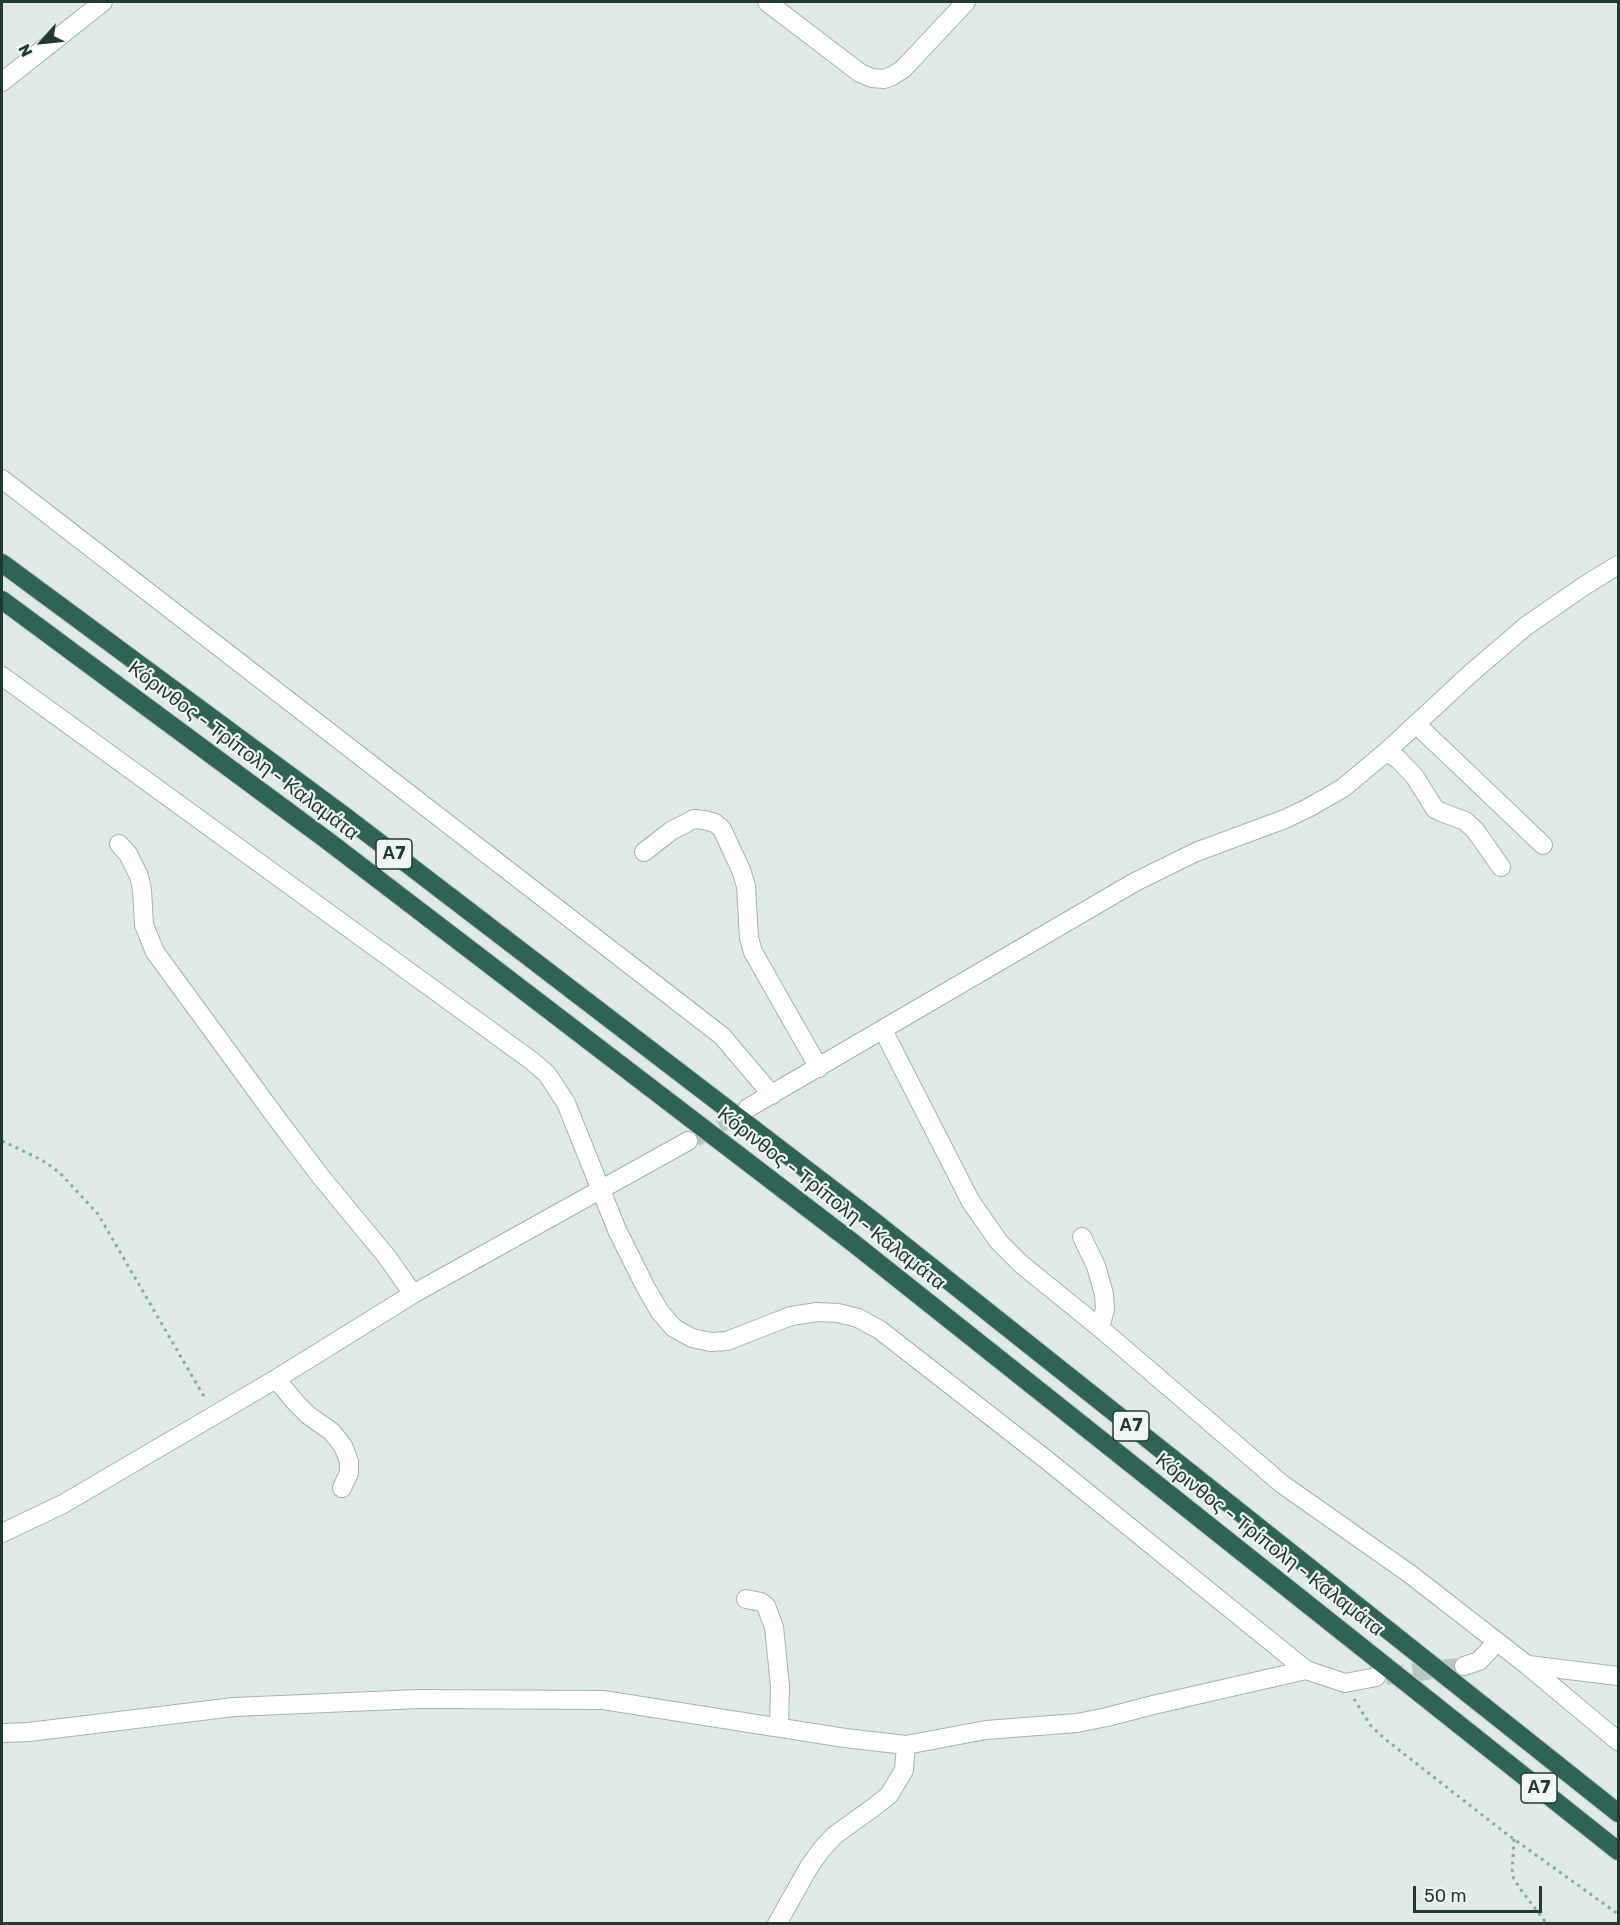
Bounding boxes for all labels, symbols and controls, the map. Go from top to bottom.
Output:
north arrow [12,12,72,72]
text: N [14,41,37,60]
street label: Κόρινθος - Τρίπολη - Καλαμάτα [123,656,363,846]
road number: Α7 [376,839,412,869]
street label: Κόρινθος - Τρίπολη - Καλαμάτα [712,1103,950,1295]
road number: Α7 [1113,1411,1149,1441]
street label: Κόρινθος - Τρίπολη - Καλαμάτα [1150,1449,1388,1641]
road number: Α7 [1521,1773,1557,1803]
scale bar [1416,1874,1545,1912]
text: 50 m [1424,1885,1467,1907]

